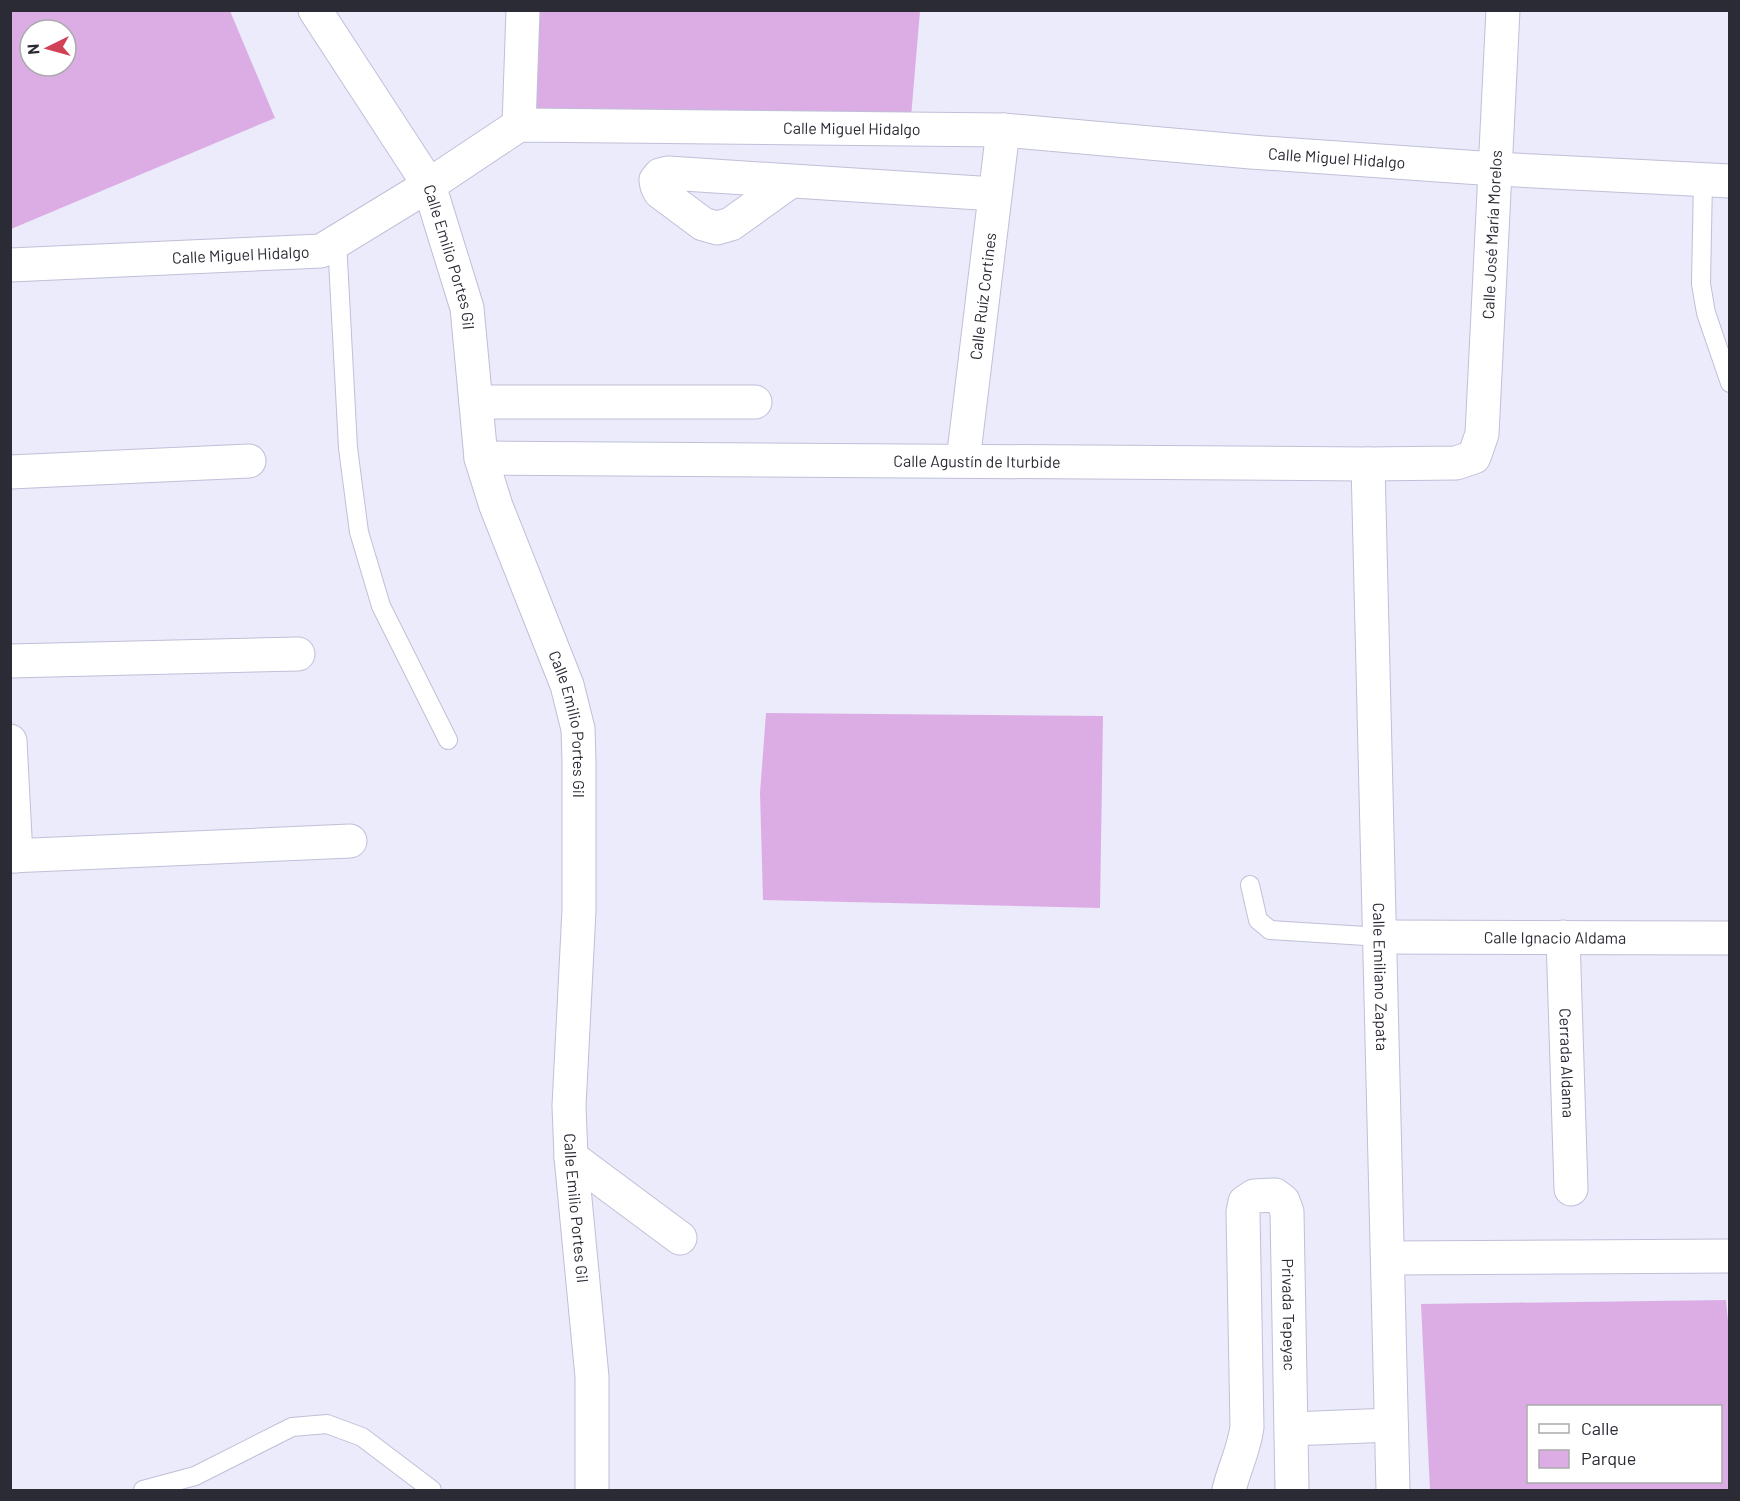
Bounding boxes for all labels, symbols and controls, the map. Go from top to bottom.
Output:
north arrow [18,18,78,78]
text: N [23,43,42,55]
street label: Calle Miguel Hidalgo [783,118,921,138]
street label: Calle Miguel Hidalgo [1268,143,1406,172]
street label: Calle José María Morelos [1478,150,1505,320]
street label: Calle Emilio Portes Gil [420,182,479,330]
street label: Calle Ruíz Cortines [965,231,1000,361]
street label: Calle Miguel Hidalgo [172,242,310,267]
street label: Calle Agustín de Iturbide [893,451,1061,471]
street label: Calle Emilio Portes Gil [545,648,589,798]
street label: Calle Emiliano Zapata [1370,902,1392,1051]
street label: Calle Ignacio Aldama [1484,927,1626,947]
street label: Cerrada Aldama [1556,1008,1579,1118]
street label: Calle Emilio Portes Gil [561,1133,593,1284]
street label: Privada Tepeyac [1279,1258,1300,1371]
legend [1527,1405,1722,1483]
text: Calle [1581,1417,1619,1439]
text: Parque [1581,1447,1636,1469]

